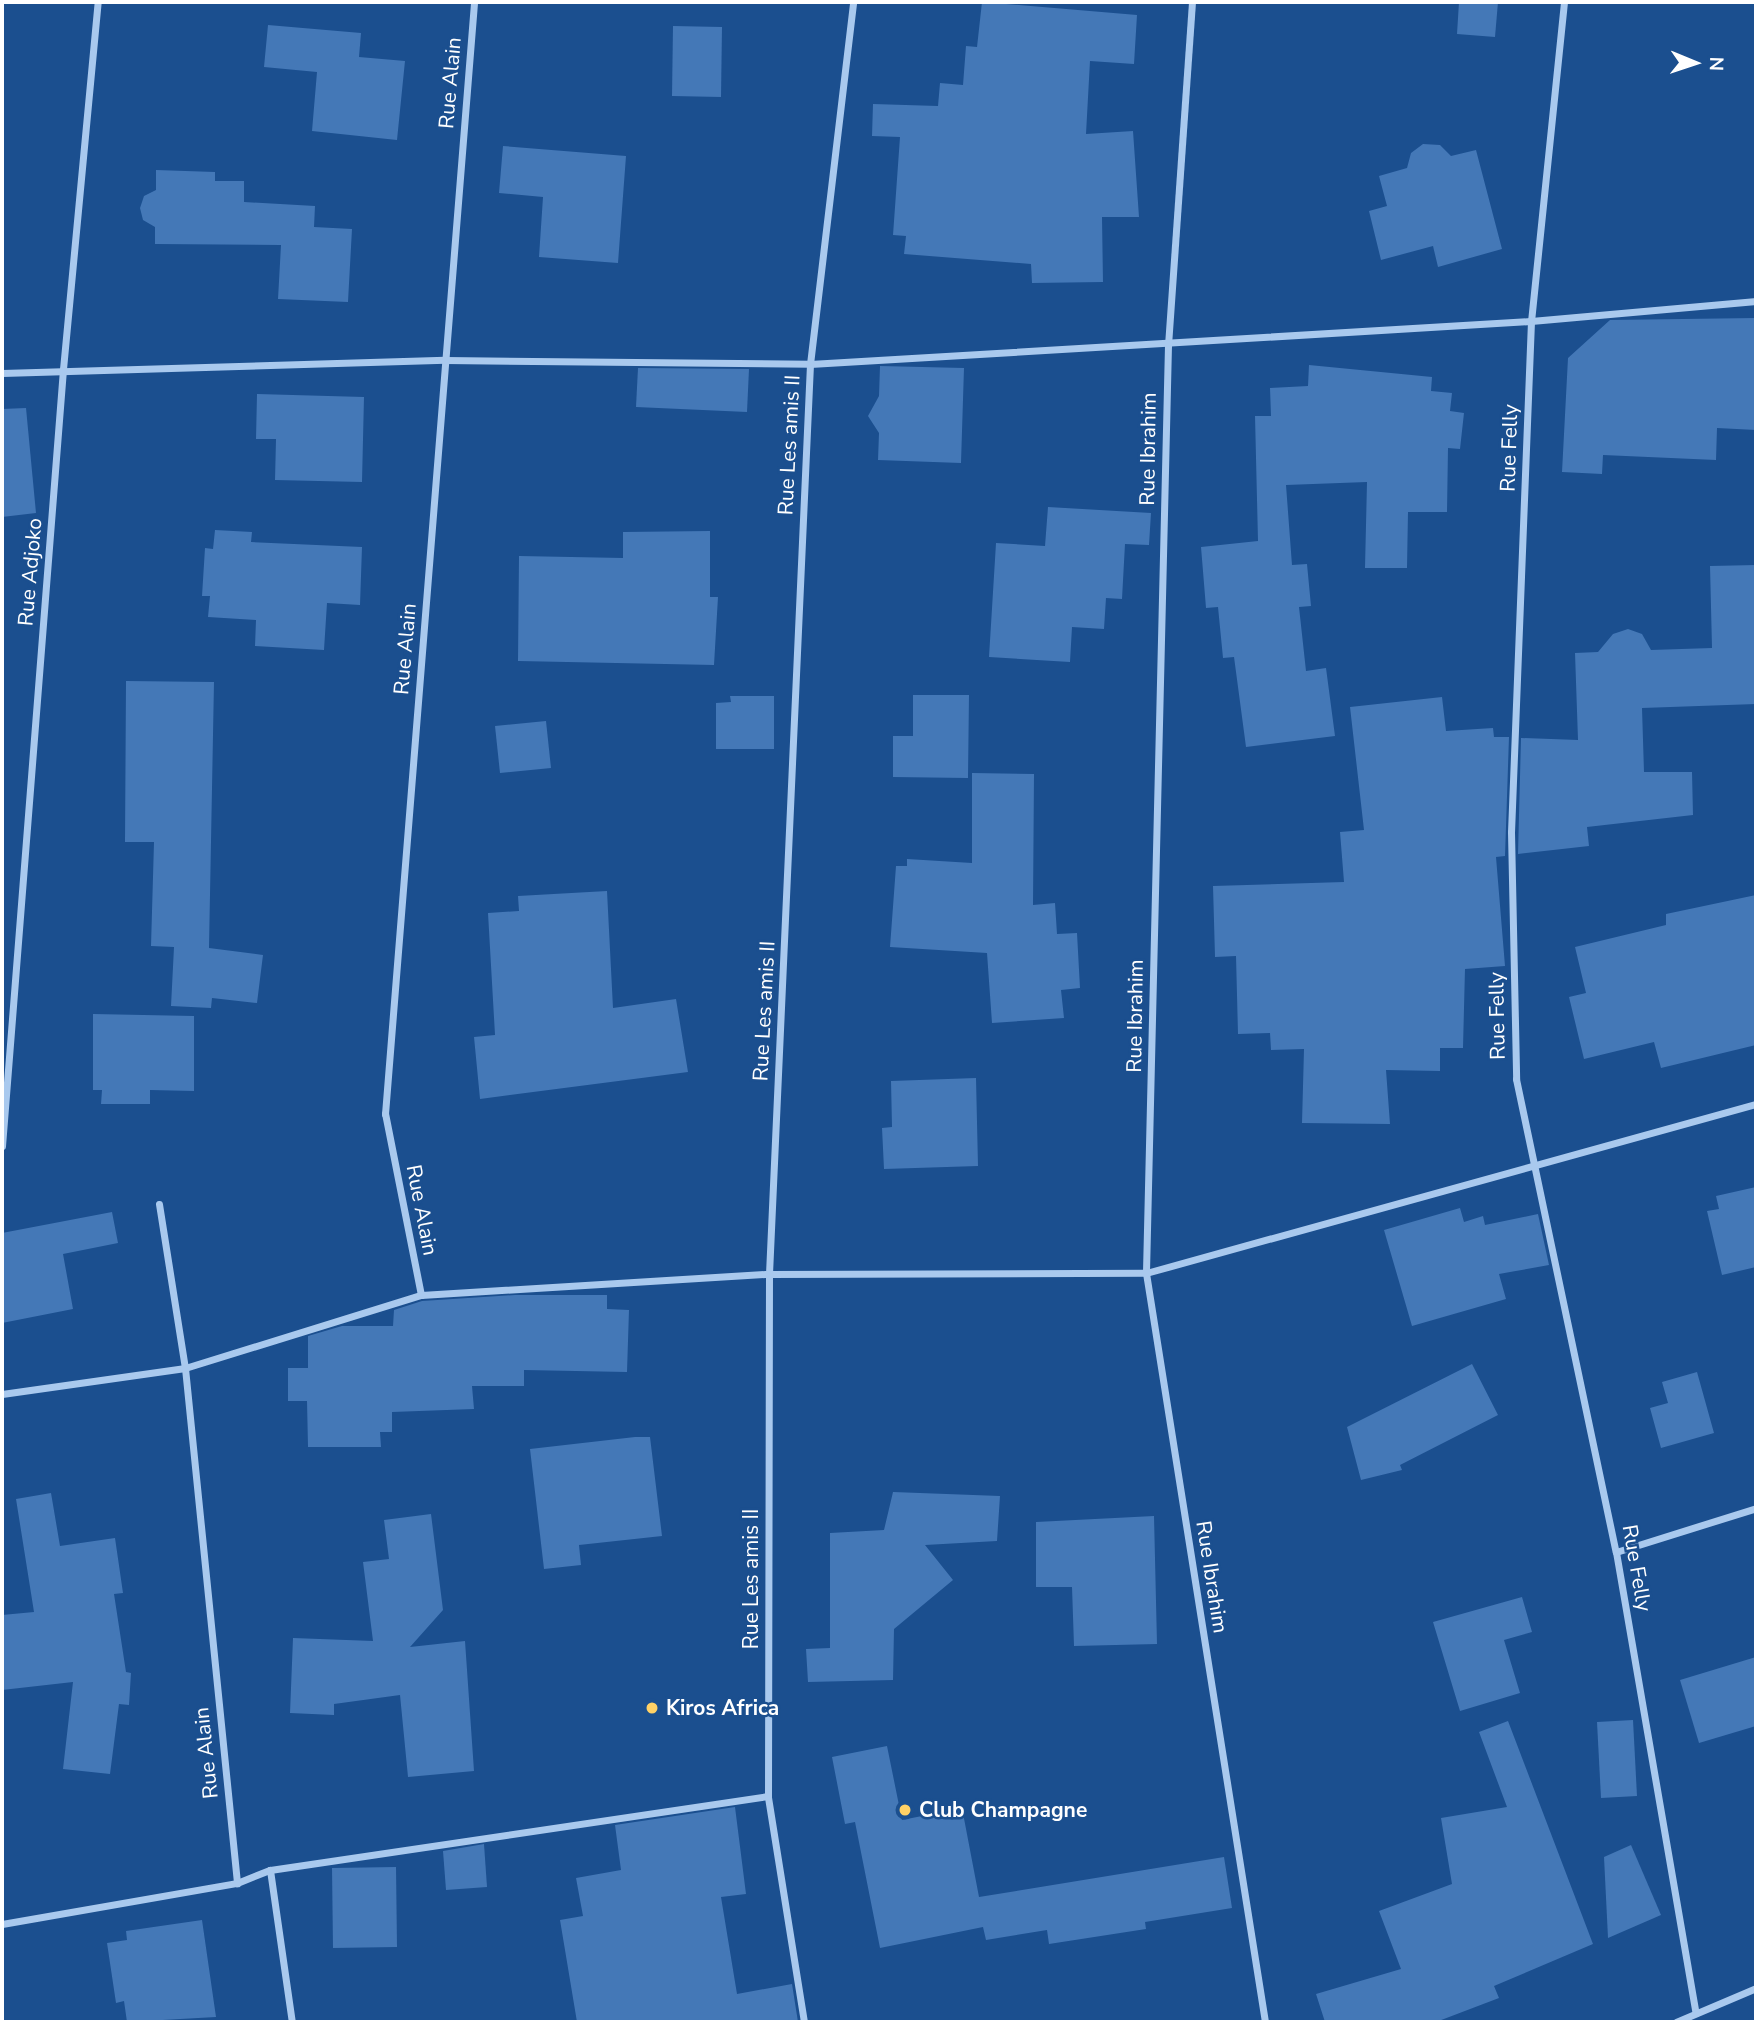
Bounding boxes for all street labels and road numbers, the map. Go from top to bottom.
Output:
street label: Rue Alain [433,36,467,130]
street label: Rue Les amis II [773,374,805,516]
street label: Rue Ibrahim [1134,392,1162,506]
street label: Rue Felly [1495,404,1523,492]
street label: Rue Adjoko [13,517,47,627]
street label: Rue Alain [388,602,422,696]
street label: Rue Les amis II [748,940,780,1082]
street label: Rue Ibrahim [1121,959,1149,1073]
street label: Rue Felly [1484,972,1510,1060]
street label: Rue Alain [401,1163,443,1257]
street label: Rue Les amis II [738,1509,764,1649]
street label: Rue Ibrahim [1191,1519,1233,1635]
street label: Rue Felly [1617,1523,1657,1613]
street label: Rue Alain [189,1706,223,1800]

